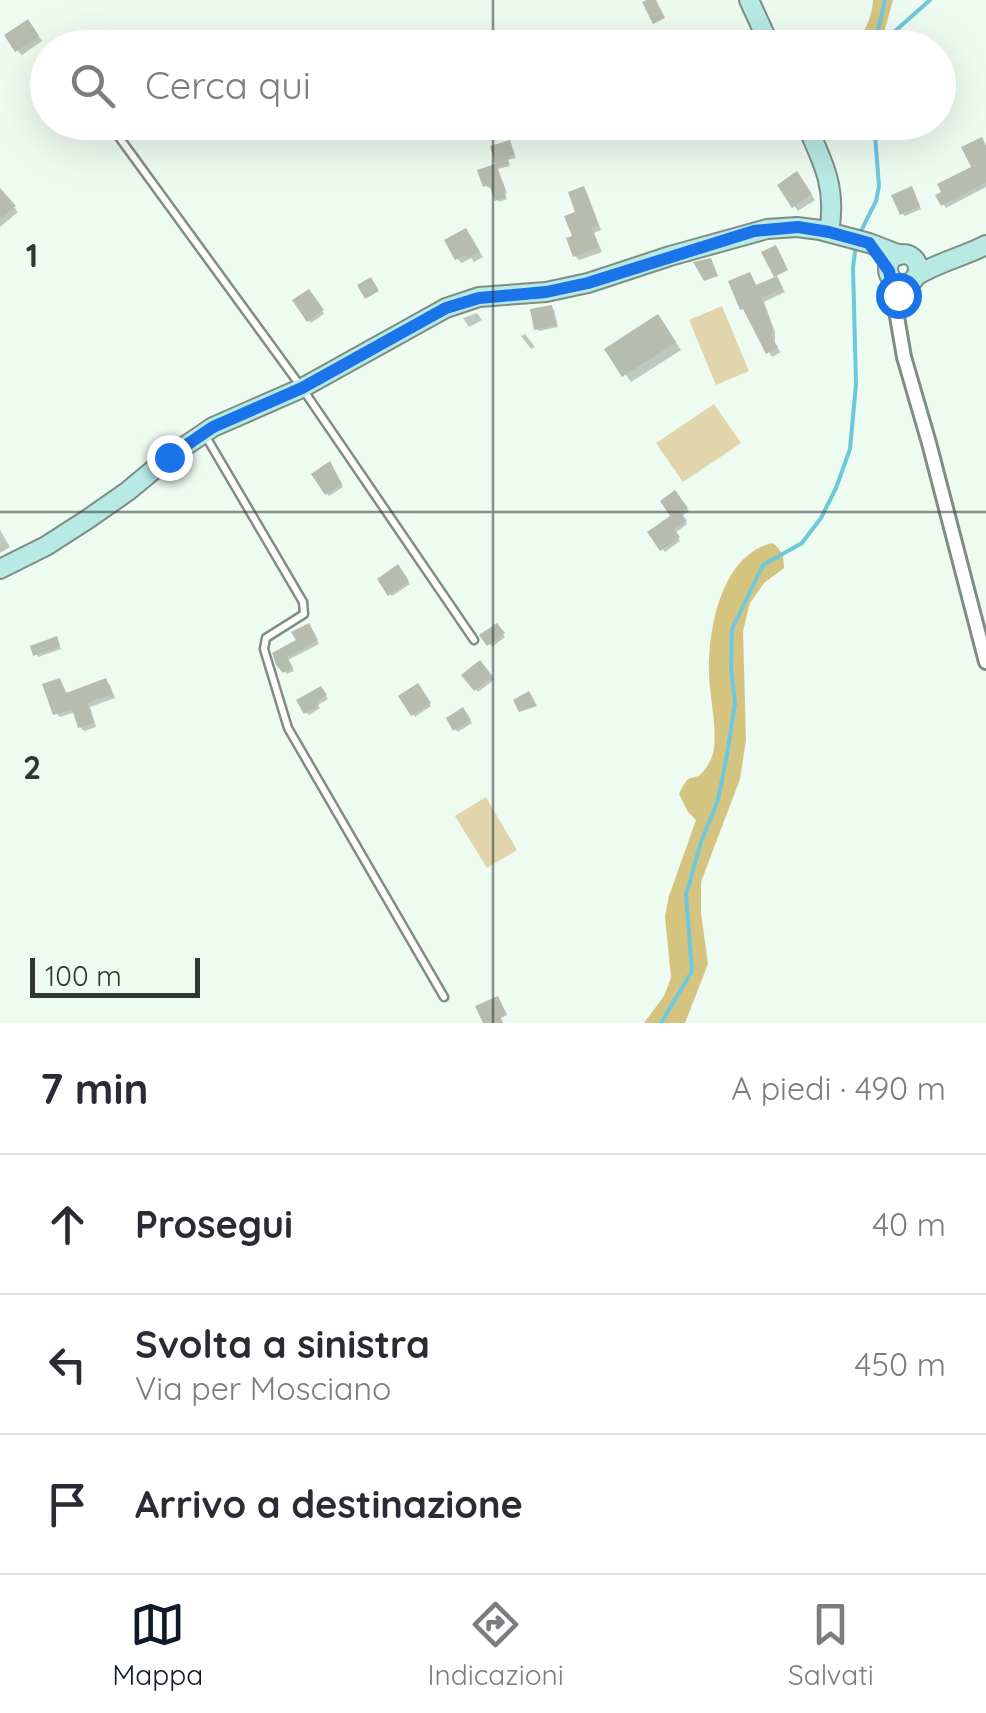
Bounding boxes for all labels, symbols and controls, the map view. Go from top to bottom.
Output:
search box [30,30,956,140]
icon: search [65,58,120,113]
text: Cerca qui [145,61,311,109]
text: 1 [26,235,38,275]
route start [876,273,922,319]
route end [147,435,193,481]
text: 2 [23,747,41,787]
scale bar [30,953,200,998]
text: 100 m [45,958,122,993]
text: 7 min [40,1062,149,1115]
text: A piedi · 490 m [731,1068,946,1108]
icon: ahead [40,1197,95,1252]
text: Prosegui [135,1200,293,1248]
text: 40 m [872,1204,946,1244]
text: Svolta a sinistra [135,1320,430,1368]
icon: left [40,1337,95,1392]
text: 450 m [854,1344,946,1384]
text: Via per Mosciano [135,1368,391,1408]
icon: arrive [40,1477,95,1532]
text: Arrivo a destinazione [135,1480,523,1528]
tab: Mappa [112,1597,203,1692]
tab: Indicazioni [428,1597,564,1692]
tab: Salvati [788,1597,874,1692]

